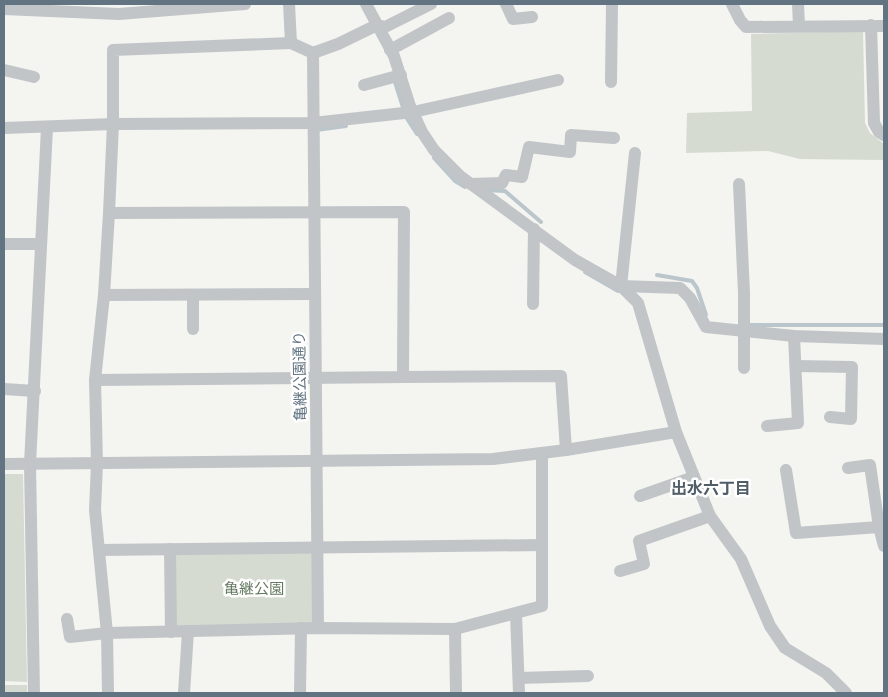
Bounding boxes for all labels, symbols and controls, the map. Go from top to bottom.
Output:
street label: 亀継公園通り [289,331,311,421]
district label: 出水六丁目 [671,478,751,500]
park label: 亀継公園 [224,579,284,599]

